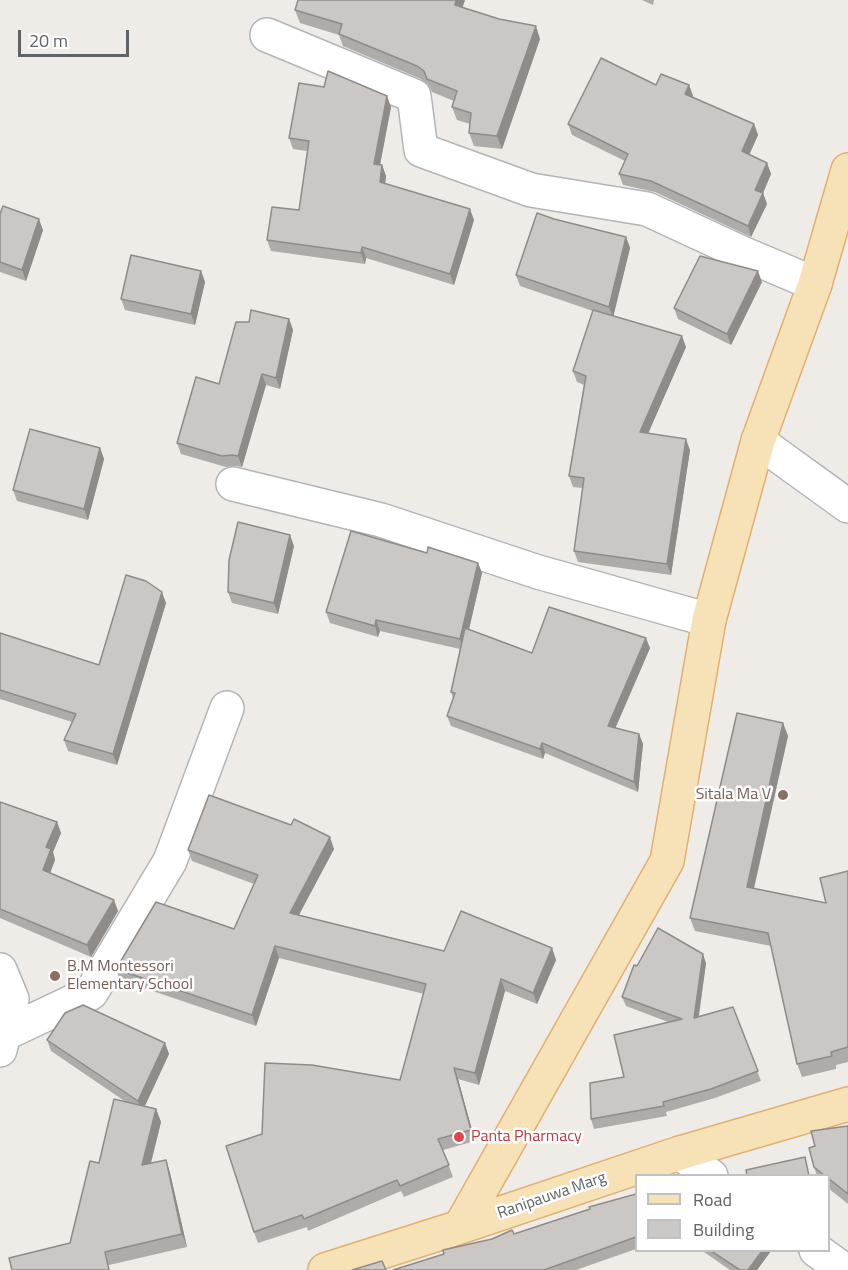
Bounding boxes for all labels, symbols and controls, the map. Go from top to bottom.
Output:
scale bar [21,18,132,56]
text: 20 m [29,27,68,54]
place label: Sitala Ma V [696,785,771,805]
marker: Sitala Ma V [776,788,790,802]
place label: B.M Montessori Elementary School [67,957,193,995]
marker: B.M Montessori Elementary School [48,969,62,983]
place label: Panta Pharmacy [471,1127,582,1147]
marker: Panta Pharmacy [452,1130,466,1144]
street label: Ranipauwa Marg [495,1168,609,1224]
legend [635,1174,830,1252]
text: Road [693,1186,732,1213]
text: Building [693,1216,754,1243]

